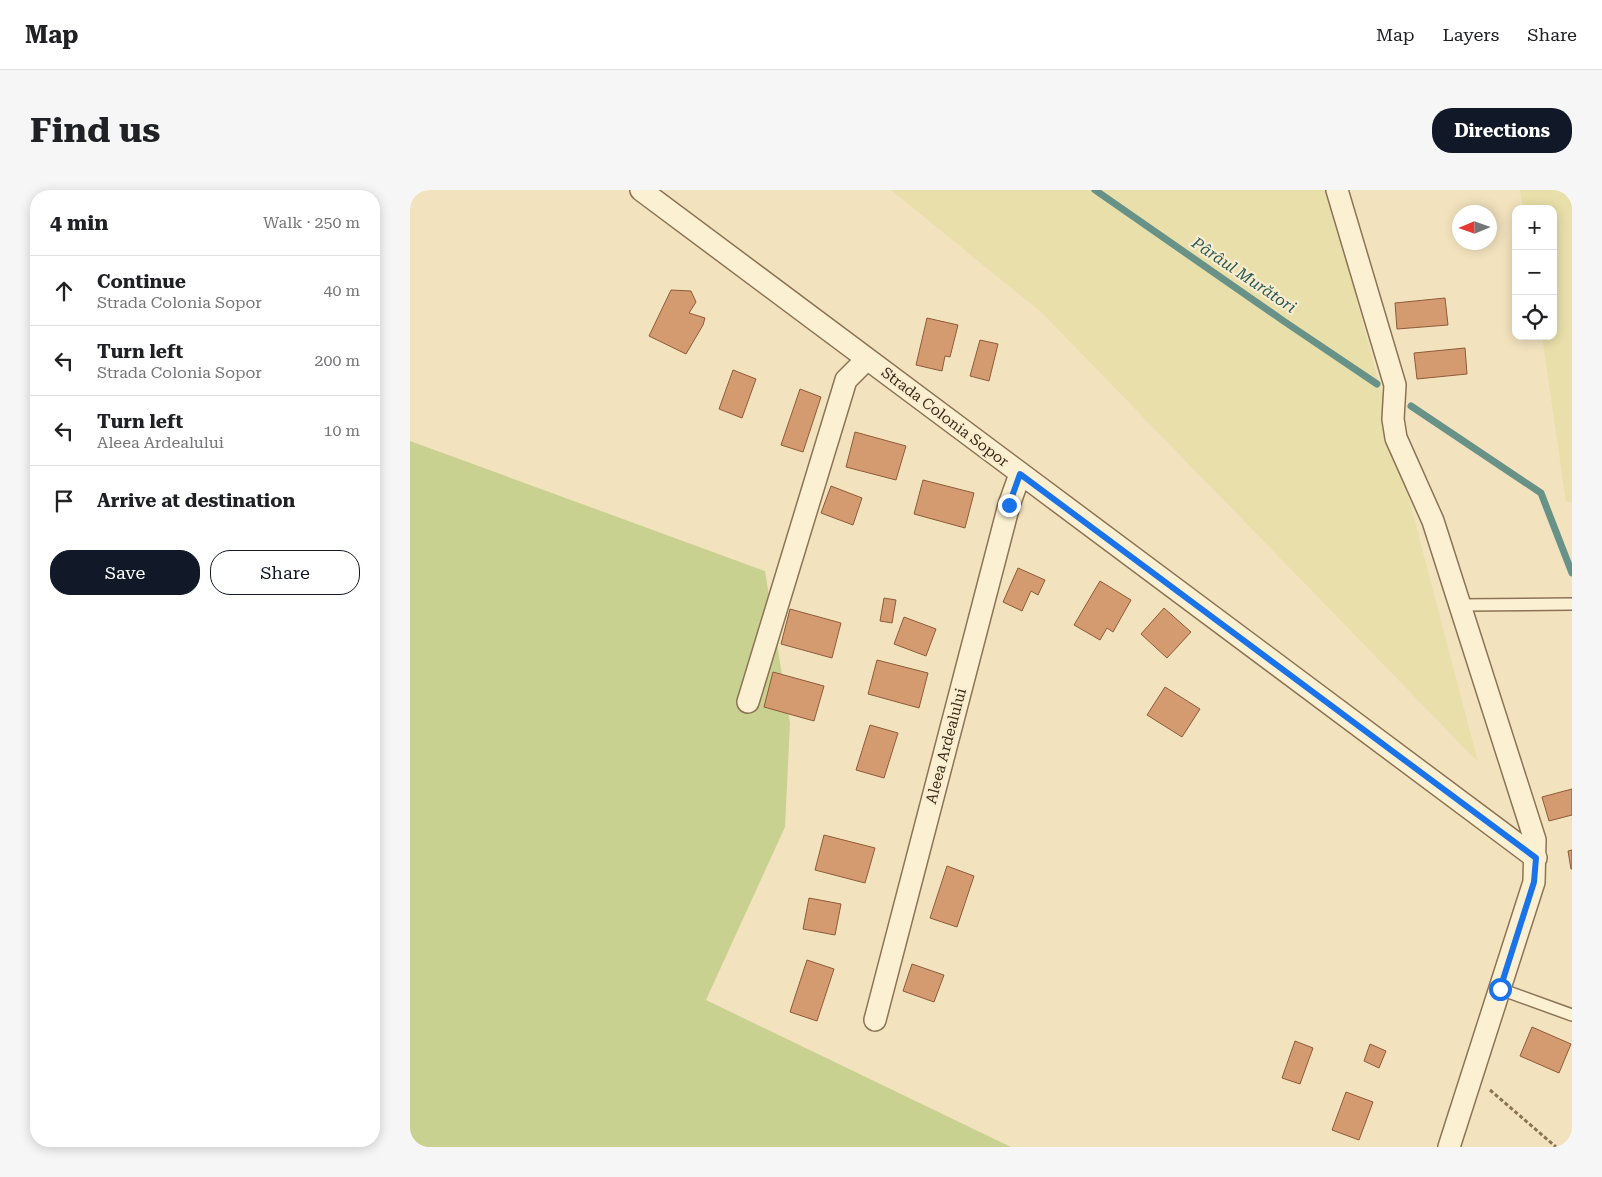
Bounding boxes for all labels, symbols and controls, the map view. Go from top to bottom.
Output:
text: Map [25,21,79,49]
text: Map [1376,24,1415,45]
text: Layers [1443,24,1499,45]
text: Share [1527,24,1577,45]
button: Directions [1432,108,1572,153]
text: Find us [30,110,160,151]
north arrow [1452,205,1497,250]
map controls [1512,205,1557,340]
button: + [1512,205,1557,250]
text: 4 min [50,211,108,235]
text: Walk · 250 m [263,213,360,232]
water label: Pârâul Murători [1187,233,1300,317]
button: − [1512,250,1557,295]
text: Continue [97,270,186,293]
icon: ahead [50,277,78,305]
text: 40 m [323,281,360,300]
text: Strada Colonia Sopor [97,293,262,312]
button: locate [1512,295,1557,340]
text: Turn left [97,340,183,363]
icon: left [50,347,78,375]
text: 200 m [314,351,360,370]
text: Strada Colonia Sopor [97,363,262,382]
street label: Strada Colonia Sopor [878,363,1012,471]
text: Turn left [97,410,183,433]
icon: left [50,417,78,445]
text: 10 m [323,421,360,440]
text: Aleea Ardealului [97,433,224,452]
icon: arrive [50,487,78,515]
text: Arrive at destination [97,489,295,512]
route end [998,494,1021,517]
button: Save [50,550,200,595]
button: Share [210,550,360,595]
street label: Aleea Ardealului [922,686,970,806]
route start [1489,978,1512,1001]

